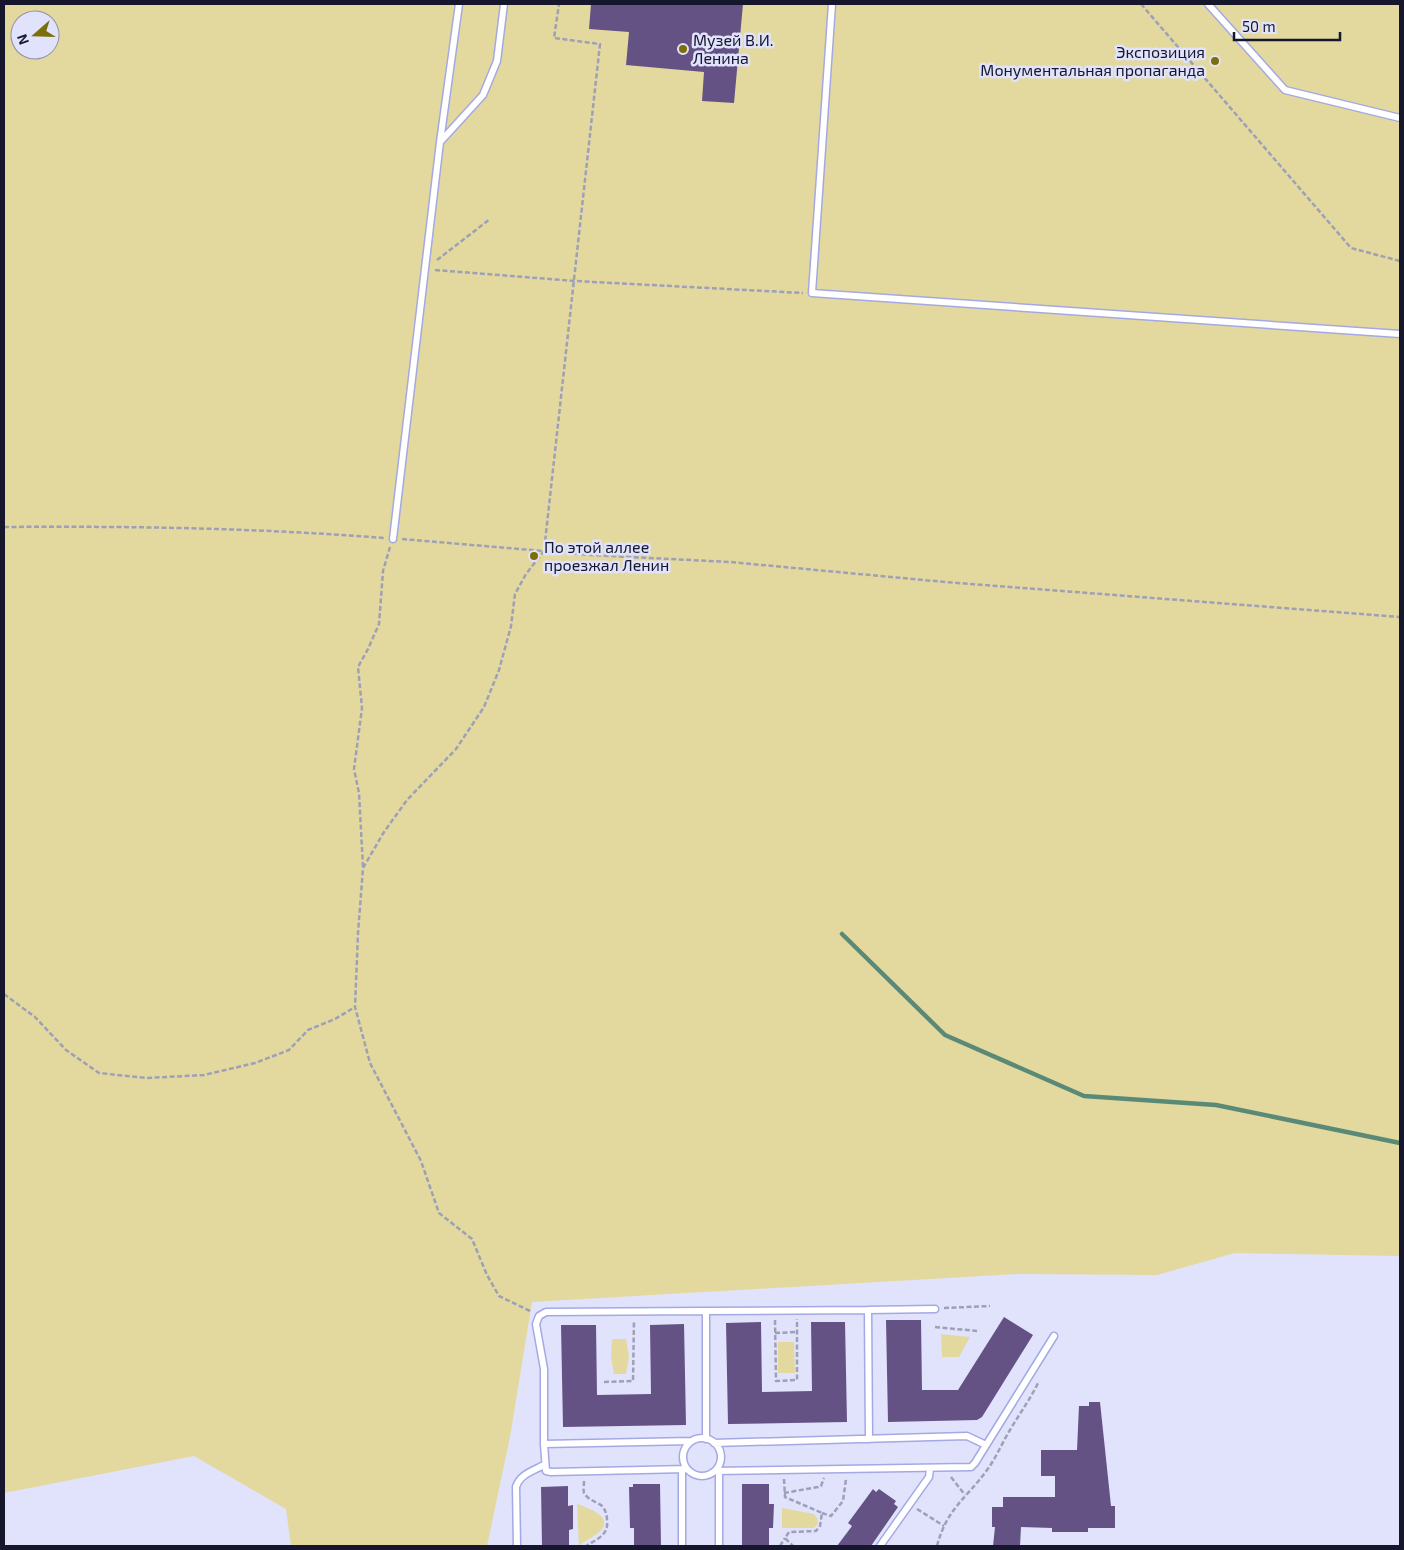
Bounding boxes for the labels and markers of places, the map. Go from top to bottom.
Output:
place label: Музей В.И. Ленина [693,30,773,67]
place label: Экспозиция Монументальная пропаганда [980,42,1205,80]
marker: Музей В.И. Ленина [677,43,689,55]
marker: Экспозиция Монументальная пропаганда [1209,55,1221,67]
place label: По этой аллее проезжал Ленин [544,537,669,574]
marker: По этой аллее проезжал Ленин [528,550,540,562]

